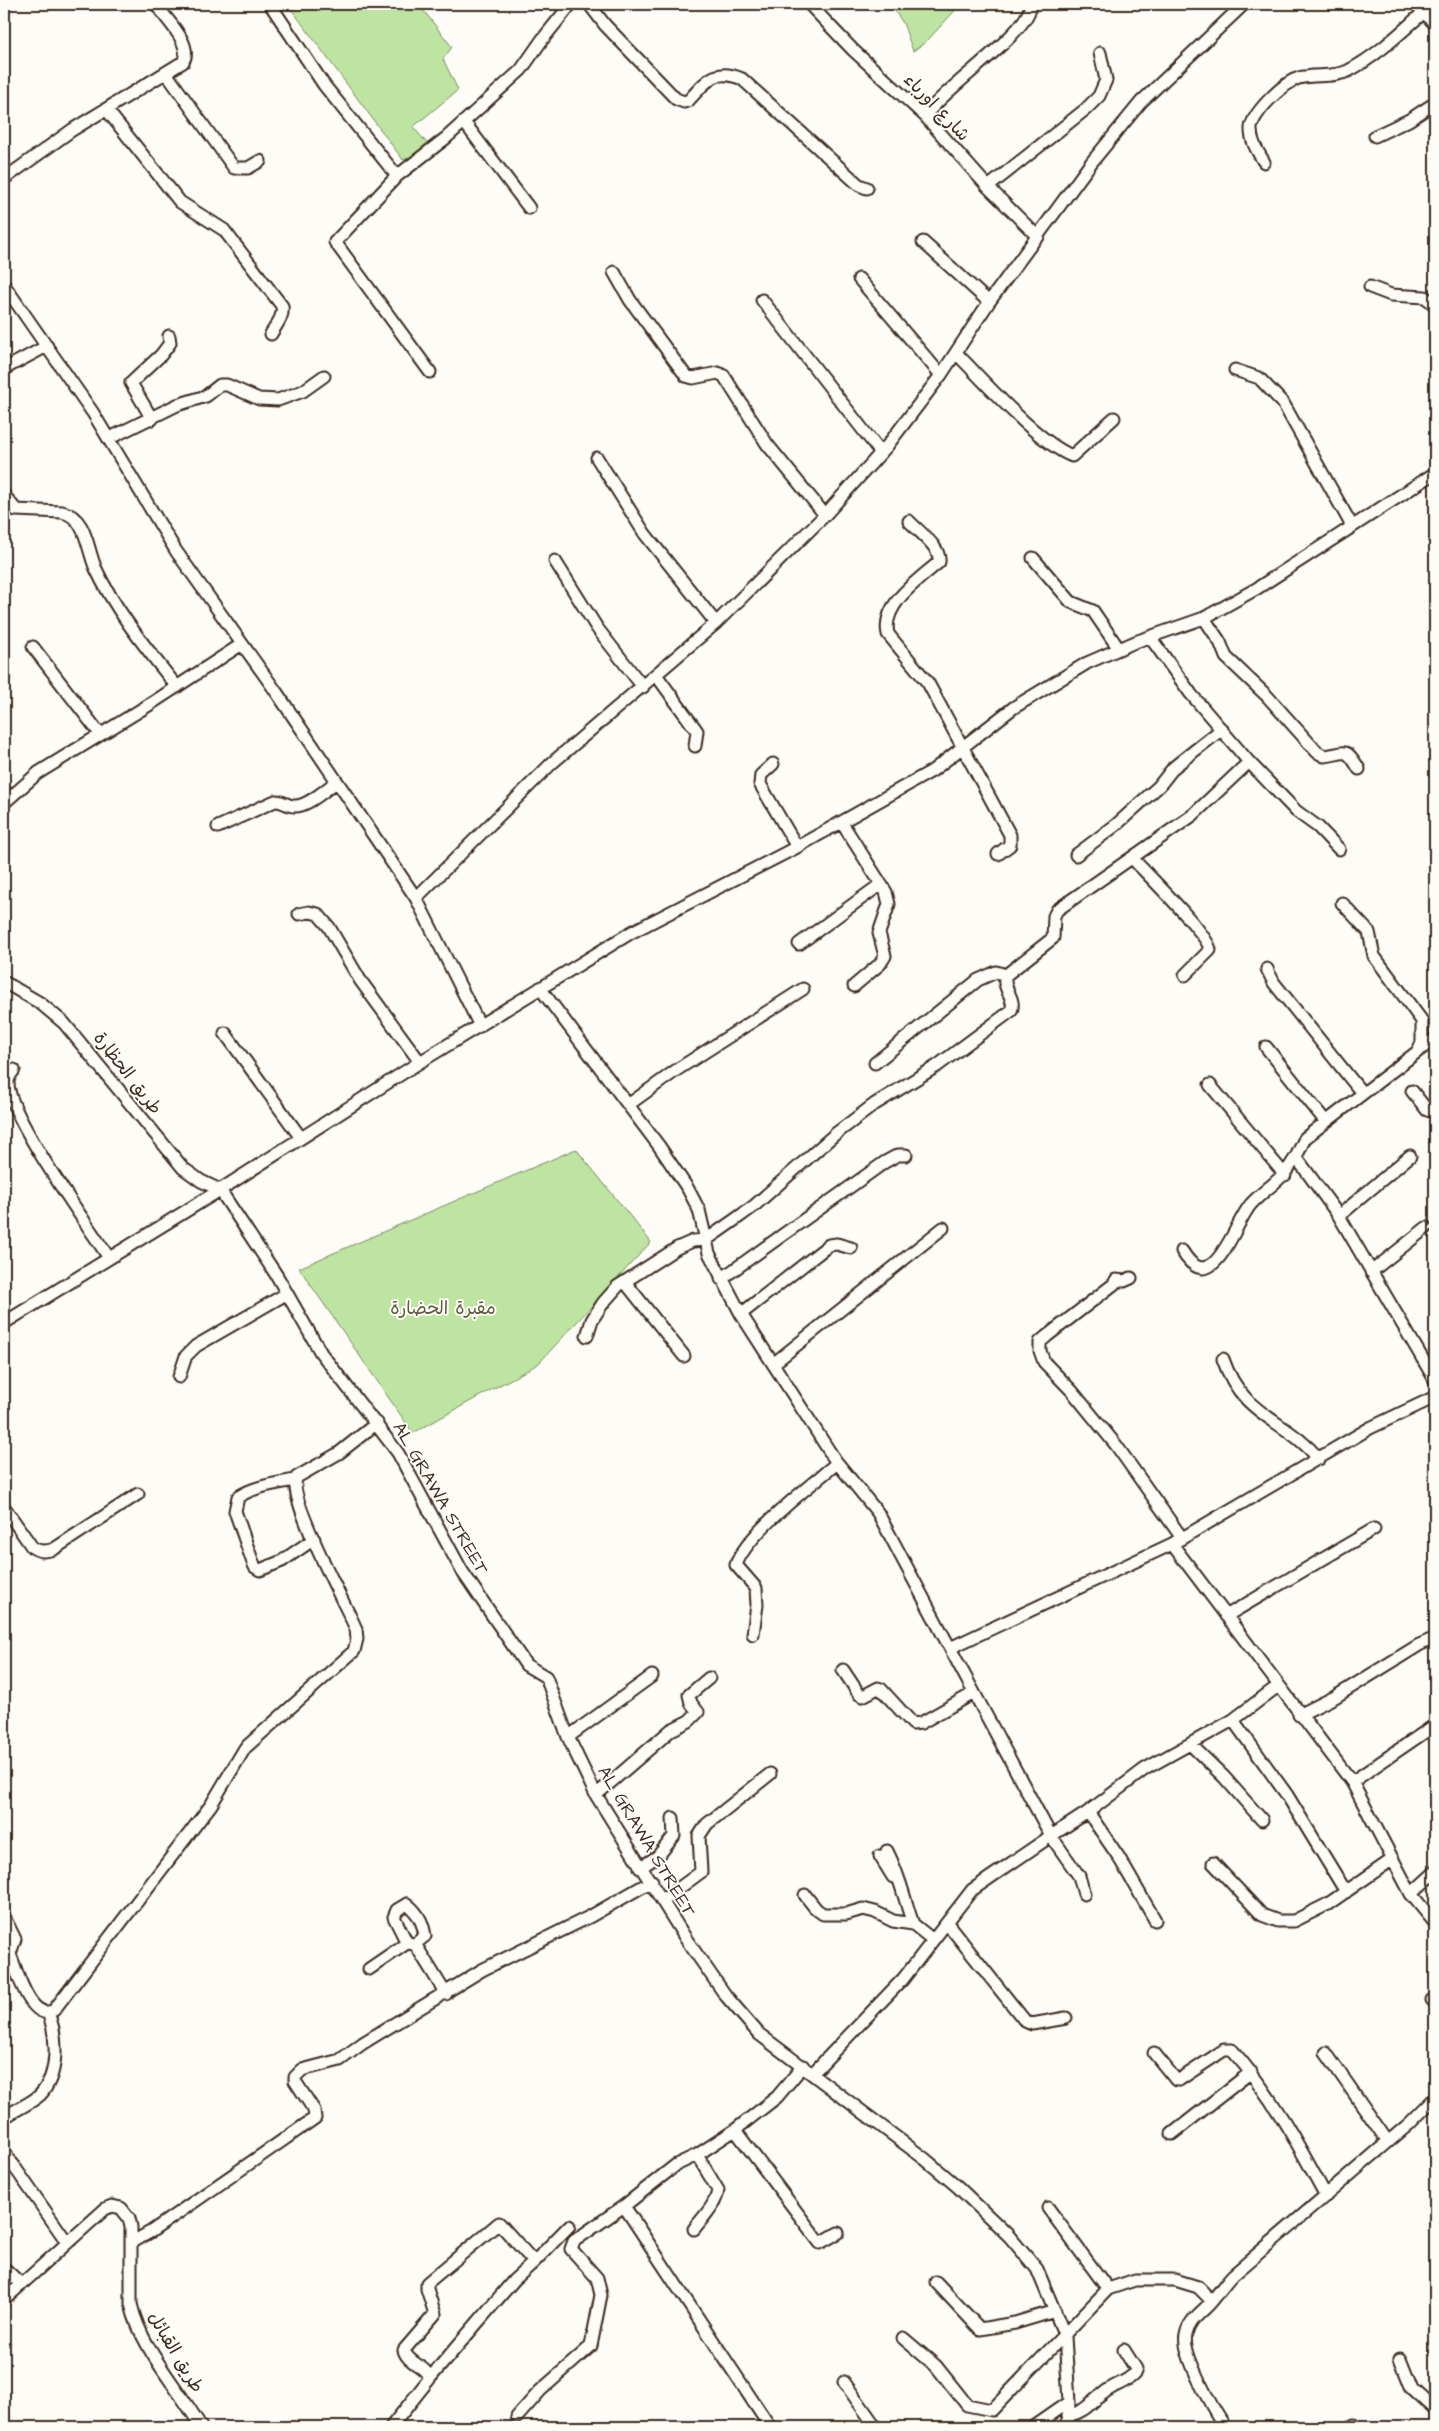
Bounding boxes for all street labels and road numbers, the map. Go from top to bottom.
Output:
street label: شارع اورباء [898,68,975,147]
street label: طريق الحظارة [87,1027,168,1120]
street label: AL GRAWA STREET [387,1418,495,1580]
street label: AL GRAWA STREET [592,1761,702,1922]
street label: طريق القبائل [142,2307,210,2397]

